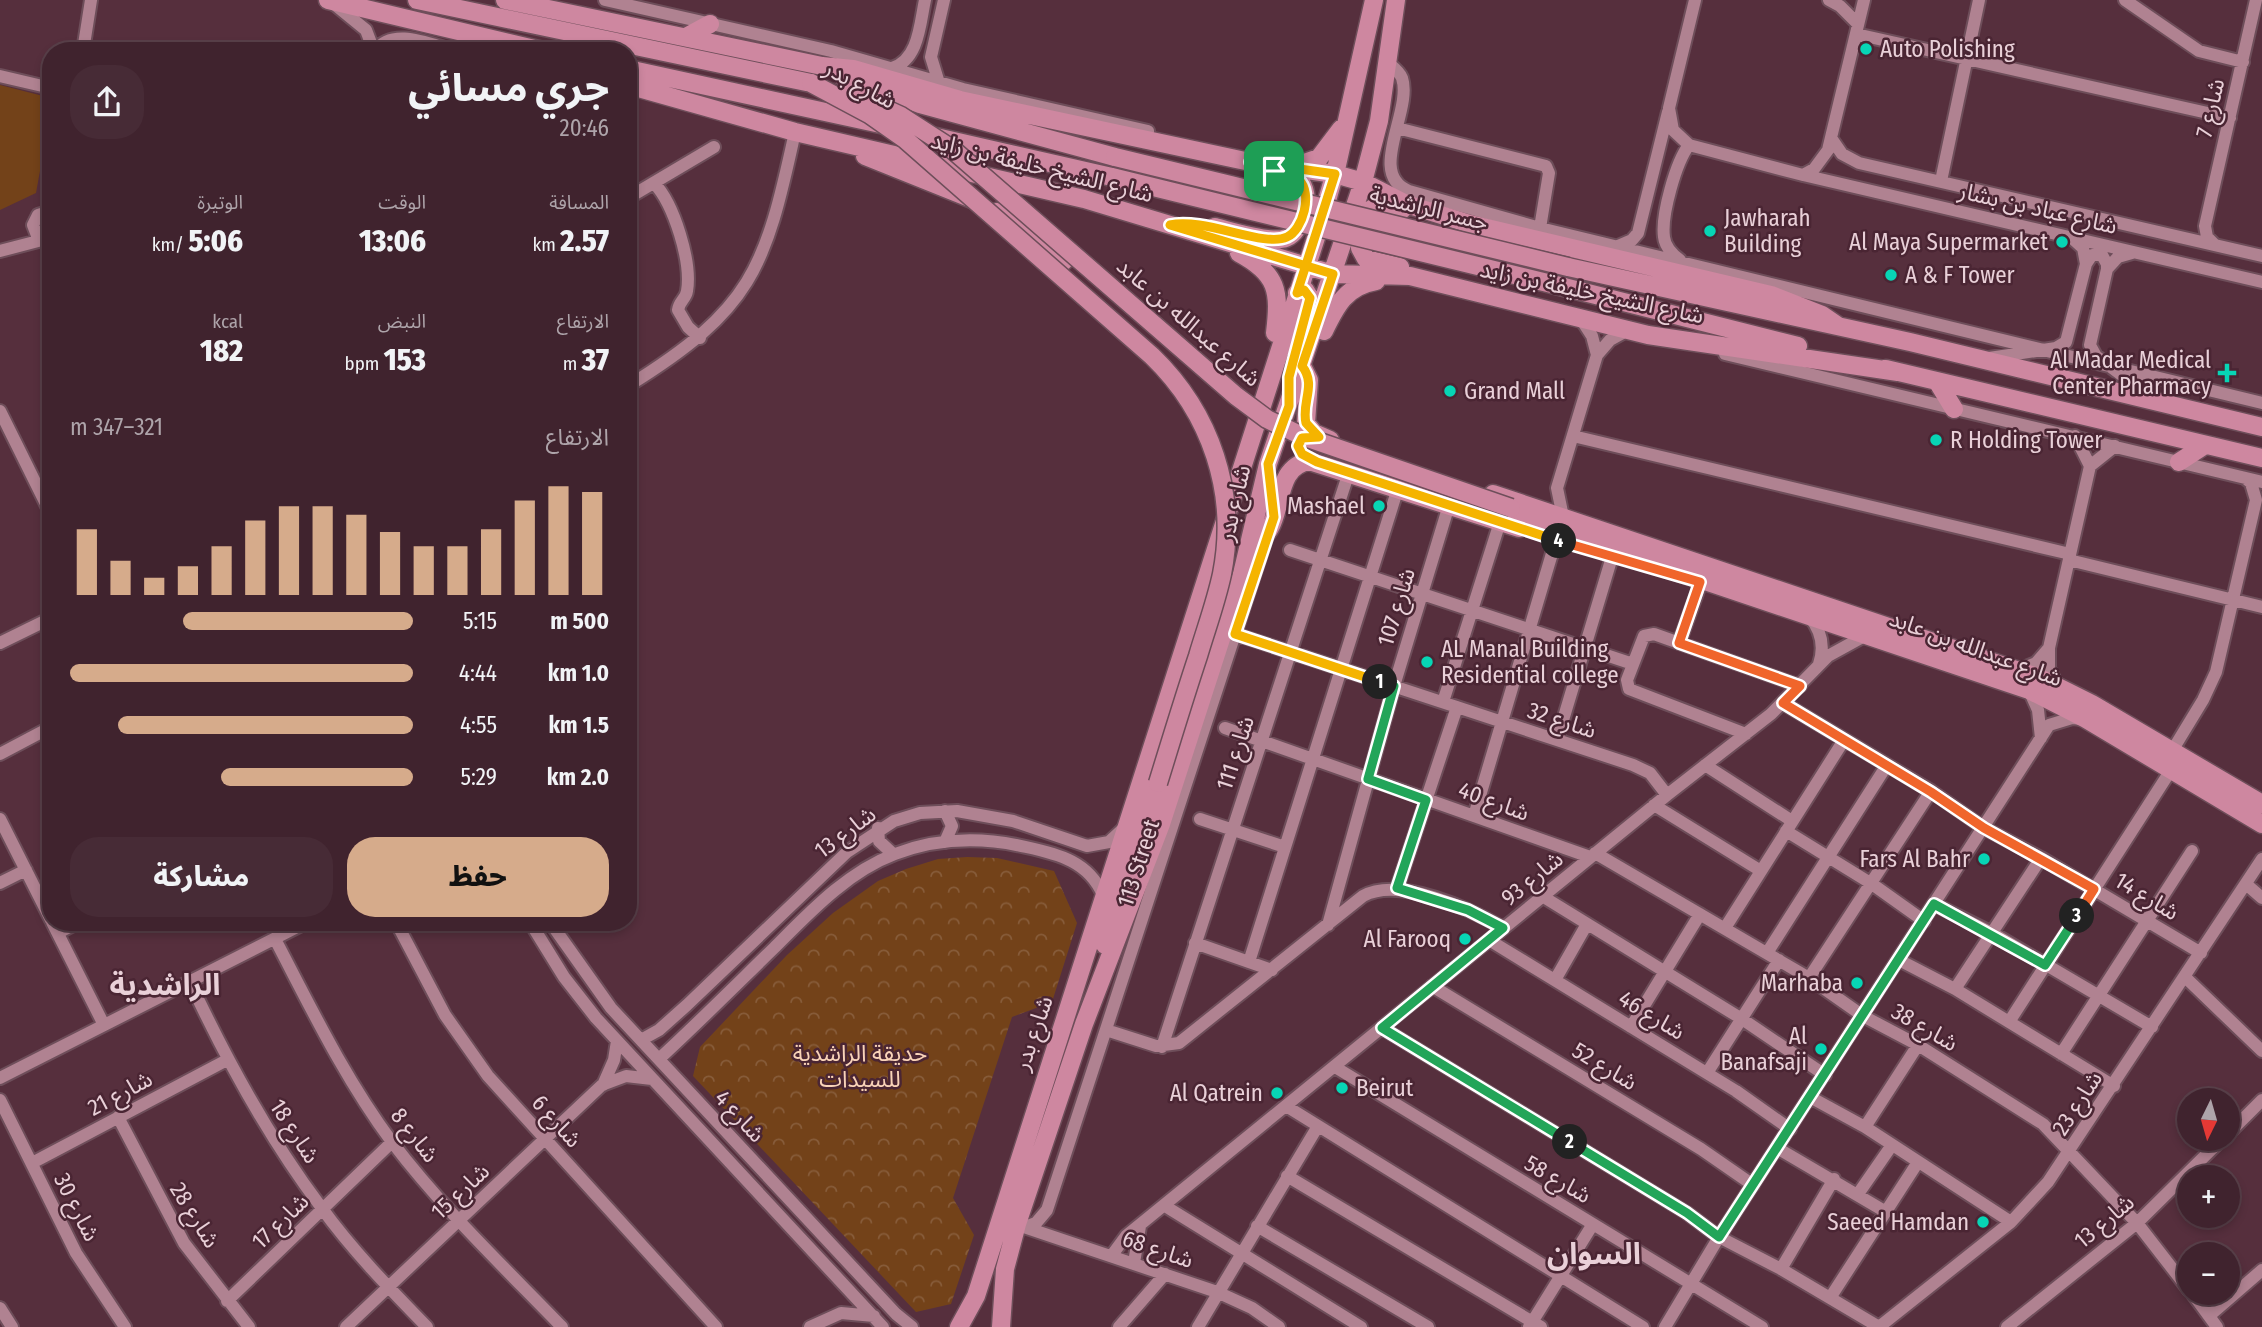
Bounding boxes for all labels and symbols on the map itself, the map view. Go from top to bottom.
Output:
place label: Auto Polishing [1880,35,2015,63]
marker: Auto Polishing [1858,41,1874,57]
street label: شارع بدر [817,53,901,117]
street label: شارع 7 [2190,76,2233,141]
street label: شارع الشيخ خليفة بن زايد [927,126,1156,211]
pin [1244,141,1304,201]
street label: شارع عباد بن بشار [1954,176,2120,243]
street label: جسر الراشدية [1367,180,1491,236]
place label: Jawharah Building [1724,204,1811,258]
marker: Jawharah Building [1702,223,1718,239]
place label: Al Maya Supermarket [1849,228,2048,256]
marker: Al Maya Supermarket [2054,234,2070,250]
street label: شارع عبدالله بن عابد [1109,252,1267,395]
street label: شارع الشيخ خليفة بن زايد [1477,255,1706,332]
place label: A & F Tower [1905,261,2015,289]
marker: A & F Tower [1883,267,1899,283]
place label: Al Madar Medical Center Pharmacy [2050,346,2212,400]
marker: Al Madar Medical Center Pharmacy [2217,363,2237,383]
place label: Grand Mall [1464,377,1565,405]
marker: Grand Mall [1442,383,1458,399]
place label: R Holding Tower [1950,426,2102,454]
marker: R Holding Tower [1928,432,1944,448]
street label: شارع بدر [1211,462,1259,545]
place label: Mashael [1287,492,1365,520]
marker: Mashael [1371,498,1387,514]
pin: 4 [1542,524,1576,558]
street label: شارع 107 [1371,565,1424,650]
street label: شارع عبدالله بن عابد [1885,604,2066,695]
place label: AL Manal Building Residential college [1441,635,1619,689]
marker: AL Manal Building Residential college [1419,654,1435,670]
pin: 1 [1362,664,1398,700]
street label: شارع 32 [1523,696,1600,747]
street label: شارع 111 [1210,712,1263,795]
street label: شارع 40 [1454,775,1533,830]
street label: شارع 13 [809,800,883,867]
street label: 113 Street [1111,815,1165,910]
street label: شارع 93 [1495,845,1570,914]
place label: Fars Al Bahr [1860,845,1970,873]
marker: Fars Al Bahr [1976,851,1992,867]
street label: شارع 14 [2108,866,2184,929]
pin: 3 [2060,898,2094,934]
place label: Al Farooq [1364,925,1451,953]
marker: Al Farooq [1457,931,1473,947]
district label: الراشدية [109,967,221,1003]
place label: Marhaba [1761,969,1843,997]
marker: Marhaba [1849,975,1865,991]
street label: شارع 46 [1612,984,1690,1048]
street label: شارع بدر [1007,992,1062,1076]
street label: شارع 38 [1885,997,1963,1060]
place label: Al Banafsaji [1720,1022,1807,1076]
street label: شارع 52 [1566,1036,1643,1099]
park label: حديقة الراشدية للسيدات [793,1039,927,1093]
marker: Al Banafsaji [1813,1041,1829,1057]
street label: شارع 21 [83,1064,158,1124]
street label: شارع 23 [2046,1066,2111,1142]
place label: Beirut [1356,1074,1414,1102]
place label: Al Qatrein [1170,1079,1263,1107]
marker: Beirut [1334,1080,1350,1096]
street label: شارع 4 [707,1084,771,1150]
marker: Al Qatrein [1269,1085,1285,1101]
north arrow [2177,1088,2240,1152]
street label: شارع 6 [524,1089,588,1155]
street label: شارع 18 [261,1094,326,1170]
street label: شارع 8 [383,1102,445,1170]
pin: 2 [1552,1124,1588,1160]
street label: شارع 58 [1518,1149,1596,1212]
street label: شارع 15 [425,1157,497,1227]
street label: شارع 30 [45,1168,106,1247]
street label: شارع 28 [162,1177,226,1254]
street label: شارع 17 [246,1187,316,1257]
street label: شارع 13 [2068,1188,2142,1256]
place label: Saeed Hamdan [1827,1208,1969,1236]
marker: Saeed Hamdan [1975,1214,1991,1230]
street label: شارع 68 [1118,1224,1197,1277]
district label: السوان [1547,1236,1641,1272]

